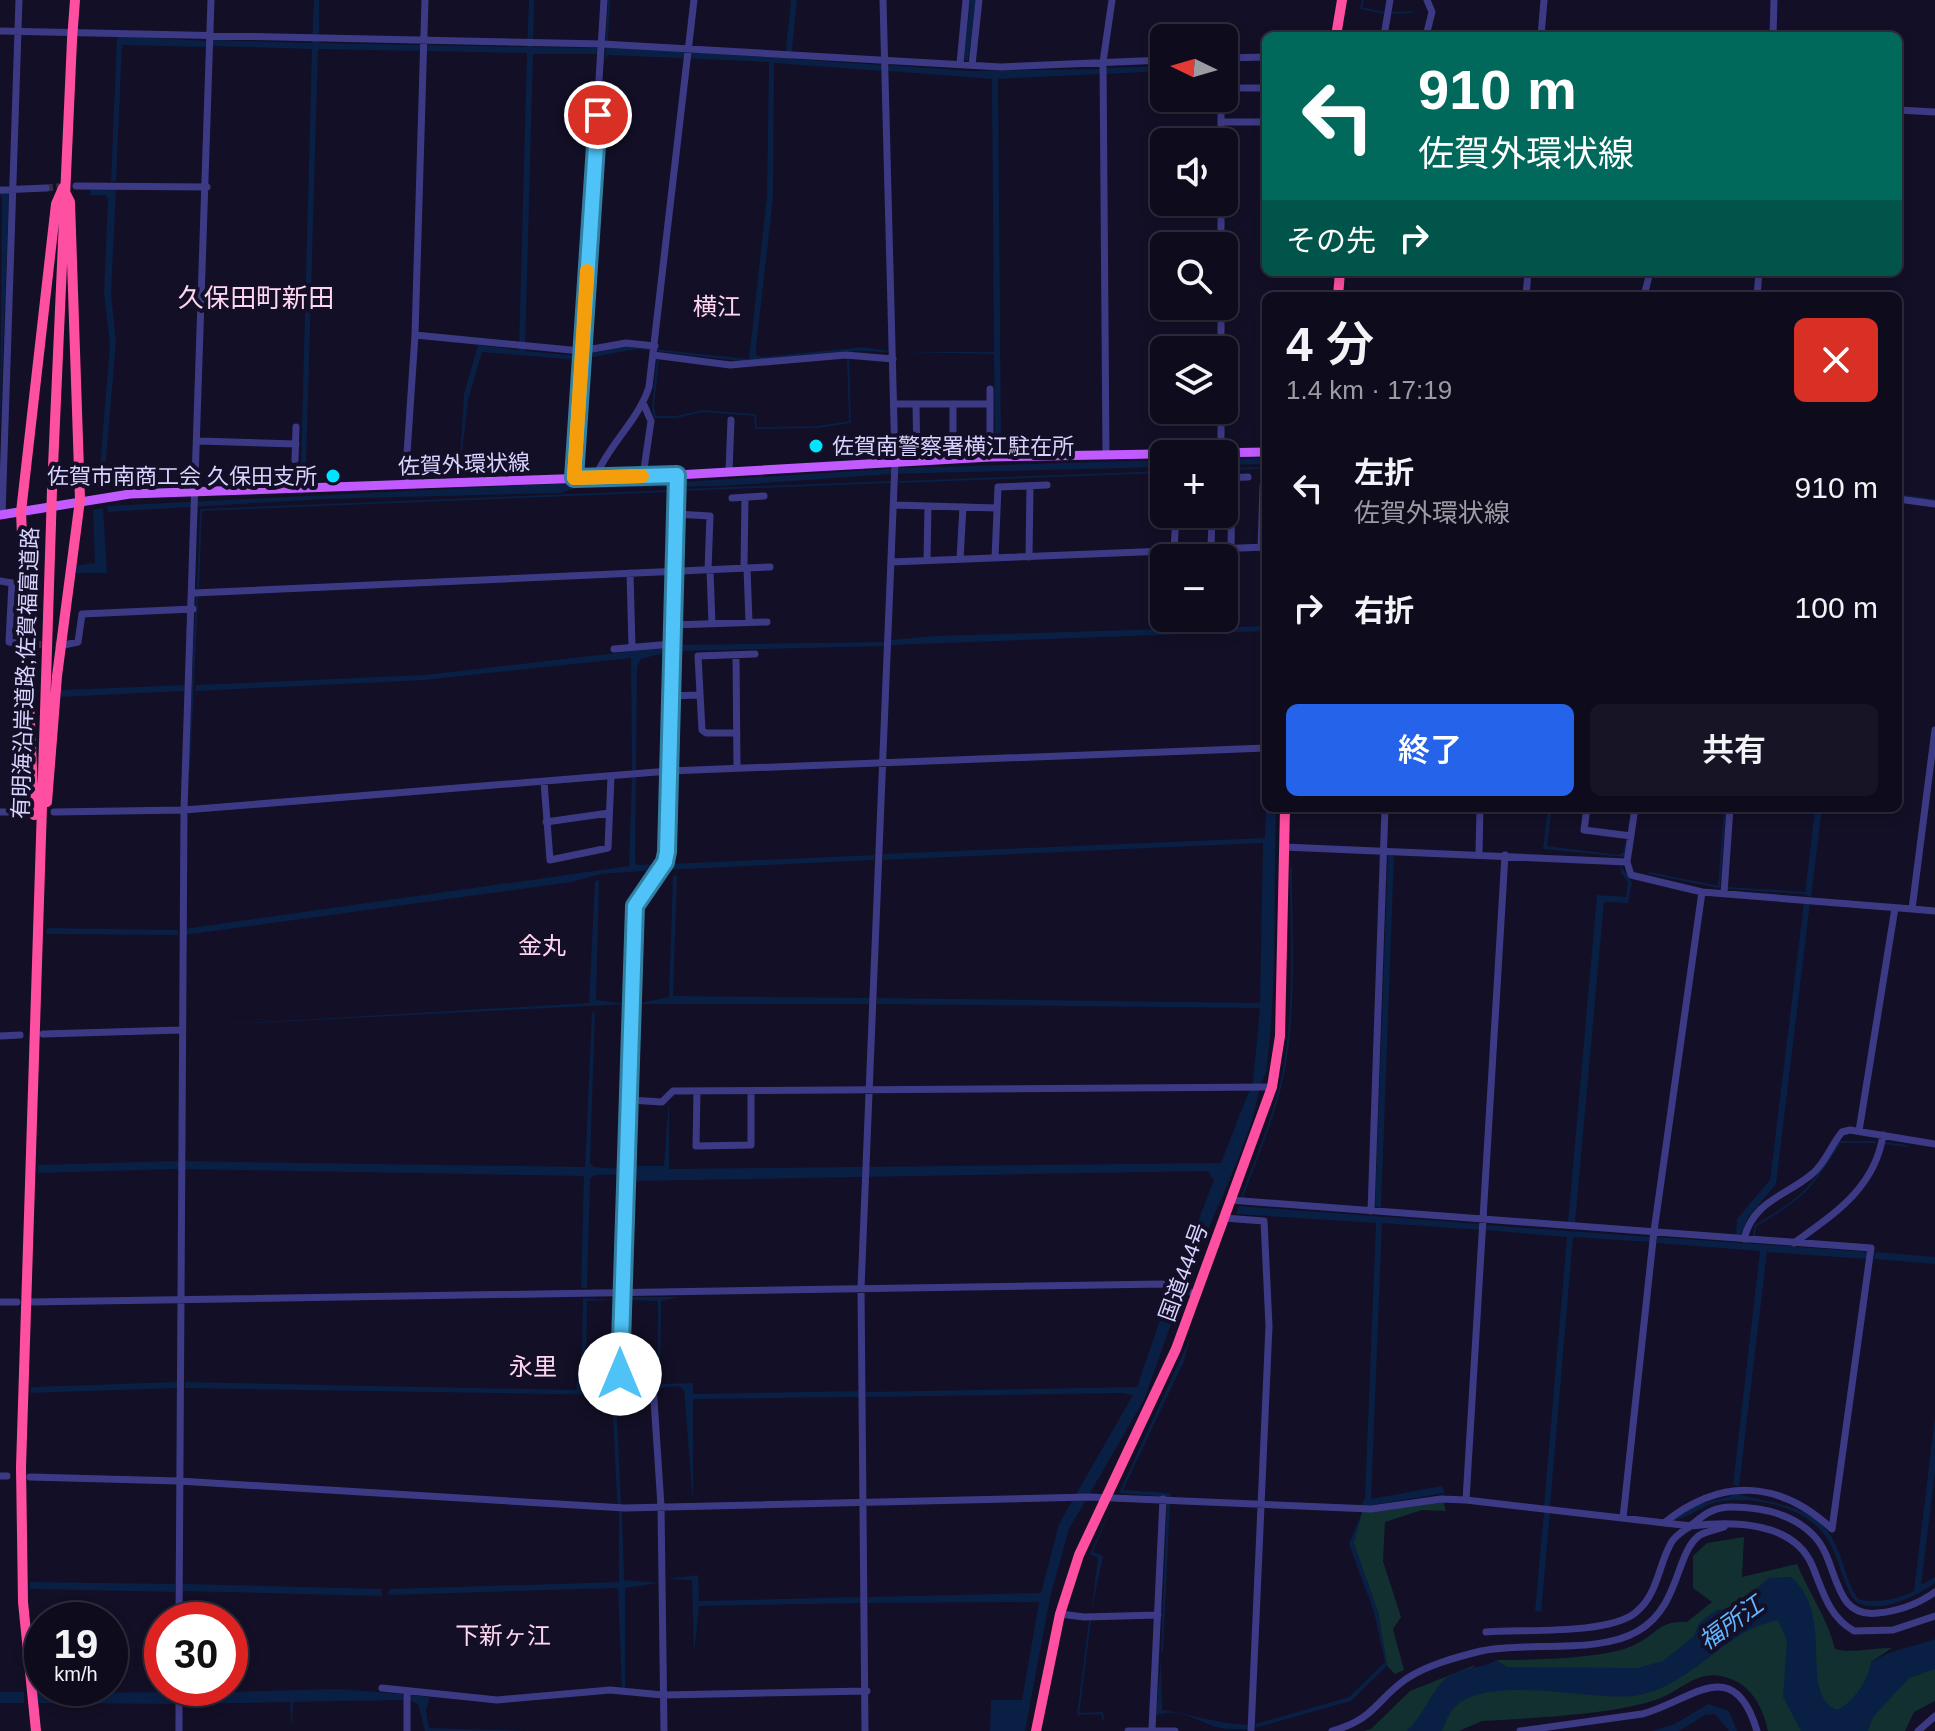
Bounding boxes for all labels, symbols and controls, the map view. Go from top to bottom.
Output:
north arrow [1150,24,1238,112]
map controls [1150,24,1238,632]
text: 910 m [1418,58,1577,121]
icon: left [1286,64,1390,168]
pin [564,81,632,149]
icon: arrive [576,93,620,137]
button: sound [1150,128,1238,216]
text: 佐賀外環状線 [1418,133,1634,174]
icon: right [1392,216,1436,260]
text: その先 [1286,224,1376,257]
button: search [1150,232,1238,320]
district label: 久保田町新田 [178,283,334,313]
district label: 横江 [693,293,741,320]
text: 4 分 [1286,318,1374,371]
button: close [1794,318,1878,402]
button: layers [1150,336,1238,424]
text: 1.4 km · 17:19 [1286,375,1452,405]
place label: 佐賀南警察署横江駐在所 [832,434,1074,459]
marker: 佐賀南警察署横江駐在所 [807,437,825,455]
button: + [1150,440,1238,528]
street label: 佐賀外環状線 [398,450,530,479]
text: 左折 [1354,456,1414,489]
place label: 佐賀市南商工会 久保田支所 [47,464,317,489]
icon: left [1286,466,1330,510]
marker: 佐賀市南商工会 久保田支所 [324,467,342,485]
text: 910 m [1795,471,1878,504]
text: 佐賀外環状線 [1354,498,1510,528]
street label: 有明海沿岸道路;佐賀福富道路 [8,527,43,819]
button: − [1150,544,1238,632]
icon: right [1286,586,1330,630]
text: 100 m [1795,591,1878,624]
text: 右折 [1354,594,1414,627]
button: 終了 [1286,704,1574,796]
button: 共有 [1590,704,1878,796]
district label: 金丸 [518,932,566,959]
street label: 国道444号 [1154,1220,1213,1325]
position arrow [578,1332,662,1416]
district label: 永里 [509,1353,557,1380]
water label: 福所江 [1694,1589,1770,1655]
speed limit sign: 30 [144,1602,248,1706]
text: 19 [54,1622,98,1666]
district label: 下新ヶ江 [455,1622,551,1649]
text: km/h [54,1663,98,1685]

